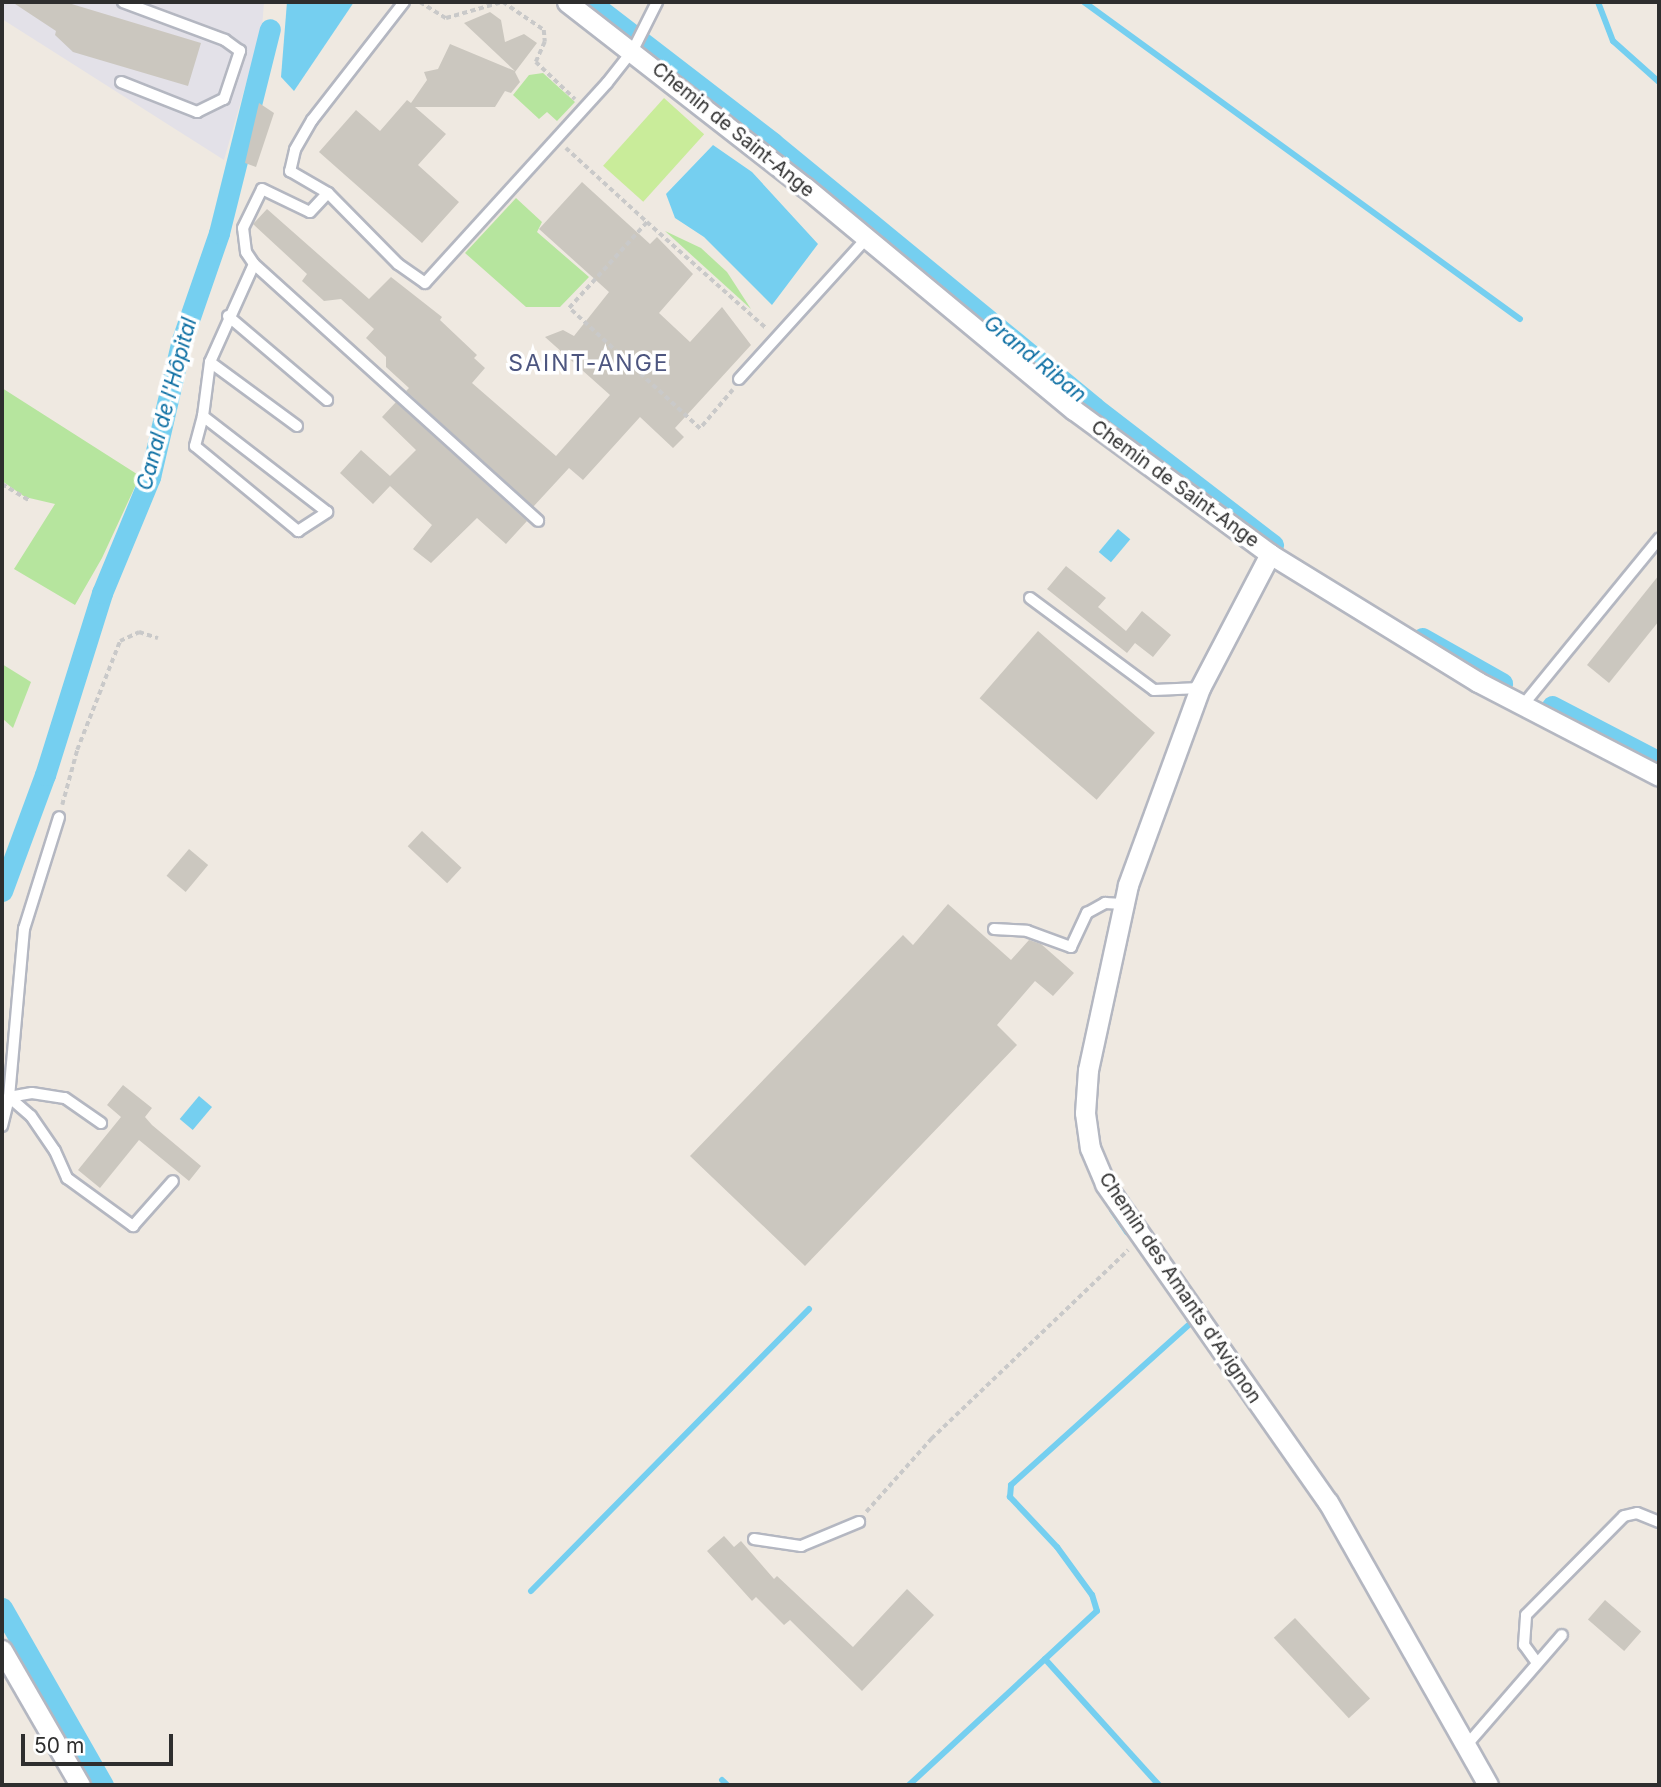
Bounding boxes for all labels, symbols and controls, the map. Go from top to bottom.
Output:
street label: Chemin de Saint-Ange [647,58,819,202]
water label: Grand Riban [979,310,1091,408]
water label: Canal de l'Hôpital [132,315,202,493]
district label: SAINT-ANGE [510,349,668,377]
street label: Chemin de Saint-Ange [1087,415,1263,553]
street label: Chemin des Amants d'Avignon [1094,1168,1266,1408]
scale bar [24,1720,177,1764]
text: 50 m [34,1733,84,1758]

